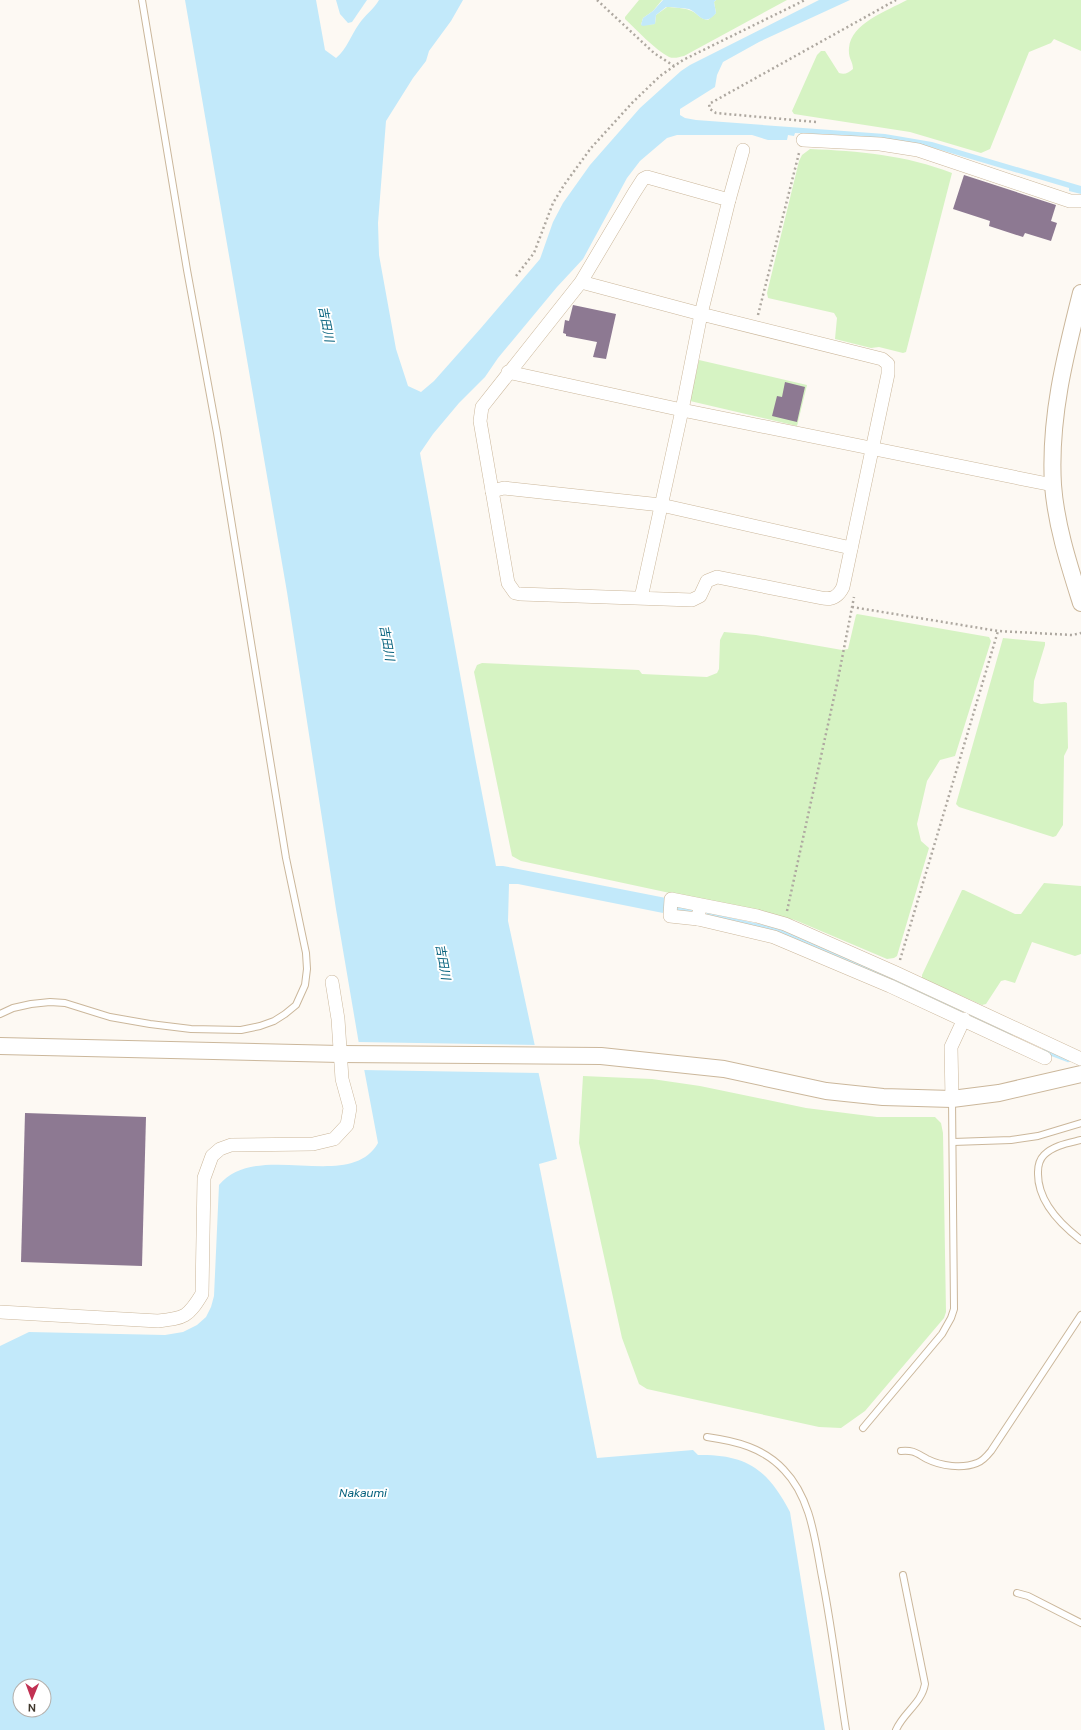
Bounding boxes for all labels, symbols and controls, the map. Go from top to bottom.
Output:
water label: 吉田川 [315,305,338,345]
water label: 吉田川 [376,624,398,664]
water label: 吉田川 [432,943,454,983]
water label: Nakaumi [339,1485,388,1501]
north arrow [12,1678,52,1718]
text: N [28,1701,36,1715]

